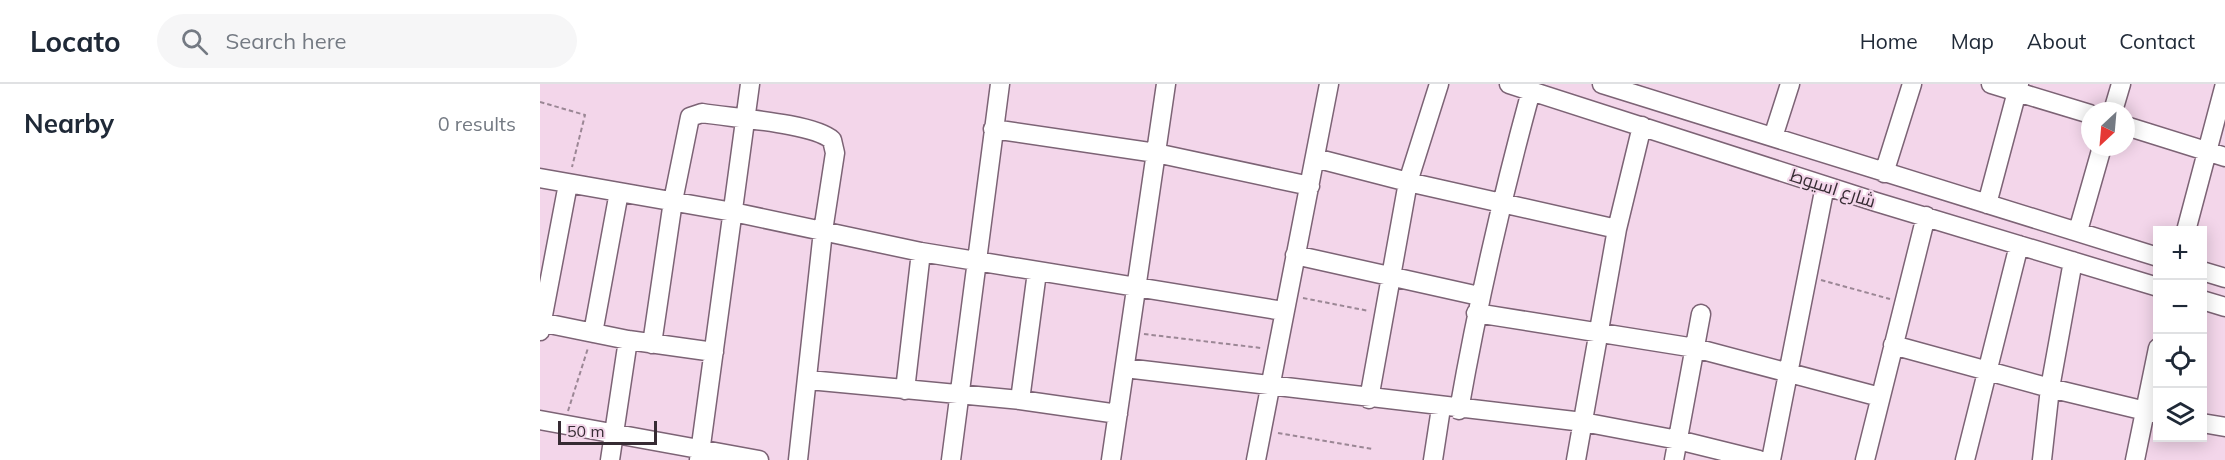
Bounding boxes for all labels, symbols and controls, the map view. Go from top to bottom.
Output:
search box [157,14,577,68]
text: Locato [30,24,121,59]
icon: search [178,25,211,58]
text: Search here [226,27,346,55]
text: Home [1860,28,1918,54]
text: Map [1951,28,1994,54]
text: About [2027,28,2086,54]
text: Contact [2119,28,2195,54]
north arrow [2081,102,2135,156]
text: Nearby [24,107,114,140]
text: 0 results [438,111,516,136]
street label: شارع اسيوط [1787,163,1879,214]
map controls [2153,226,2207,442]
button: + [2153,226,2207,280]
button: − [2153,280,2207,334]
button: locate [2153,334,2207,388]
button: layers [2153,388,2207,442]
scale bar [558,418,657,446]
text: 50 m [567,421,604,441]

